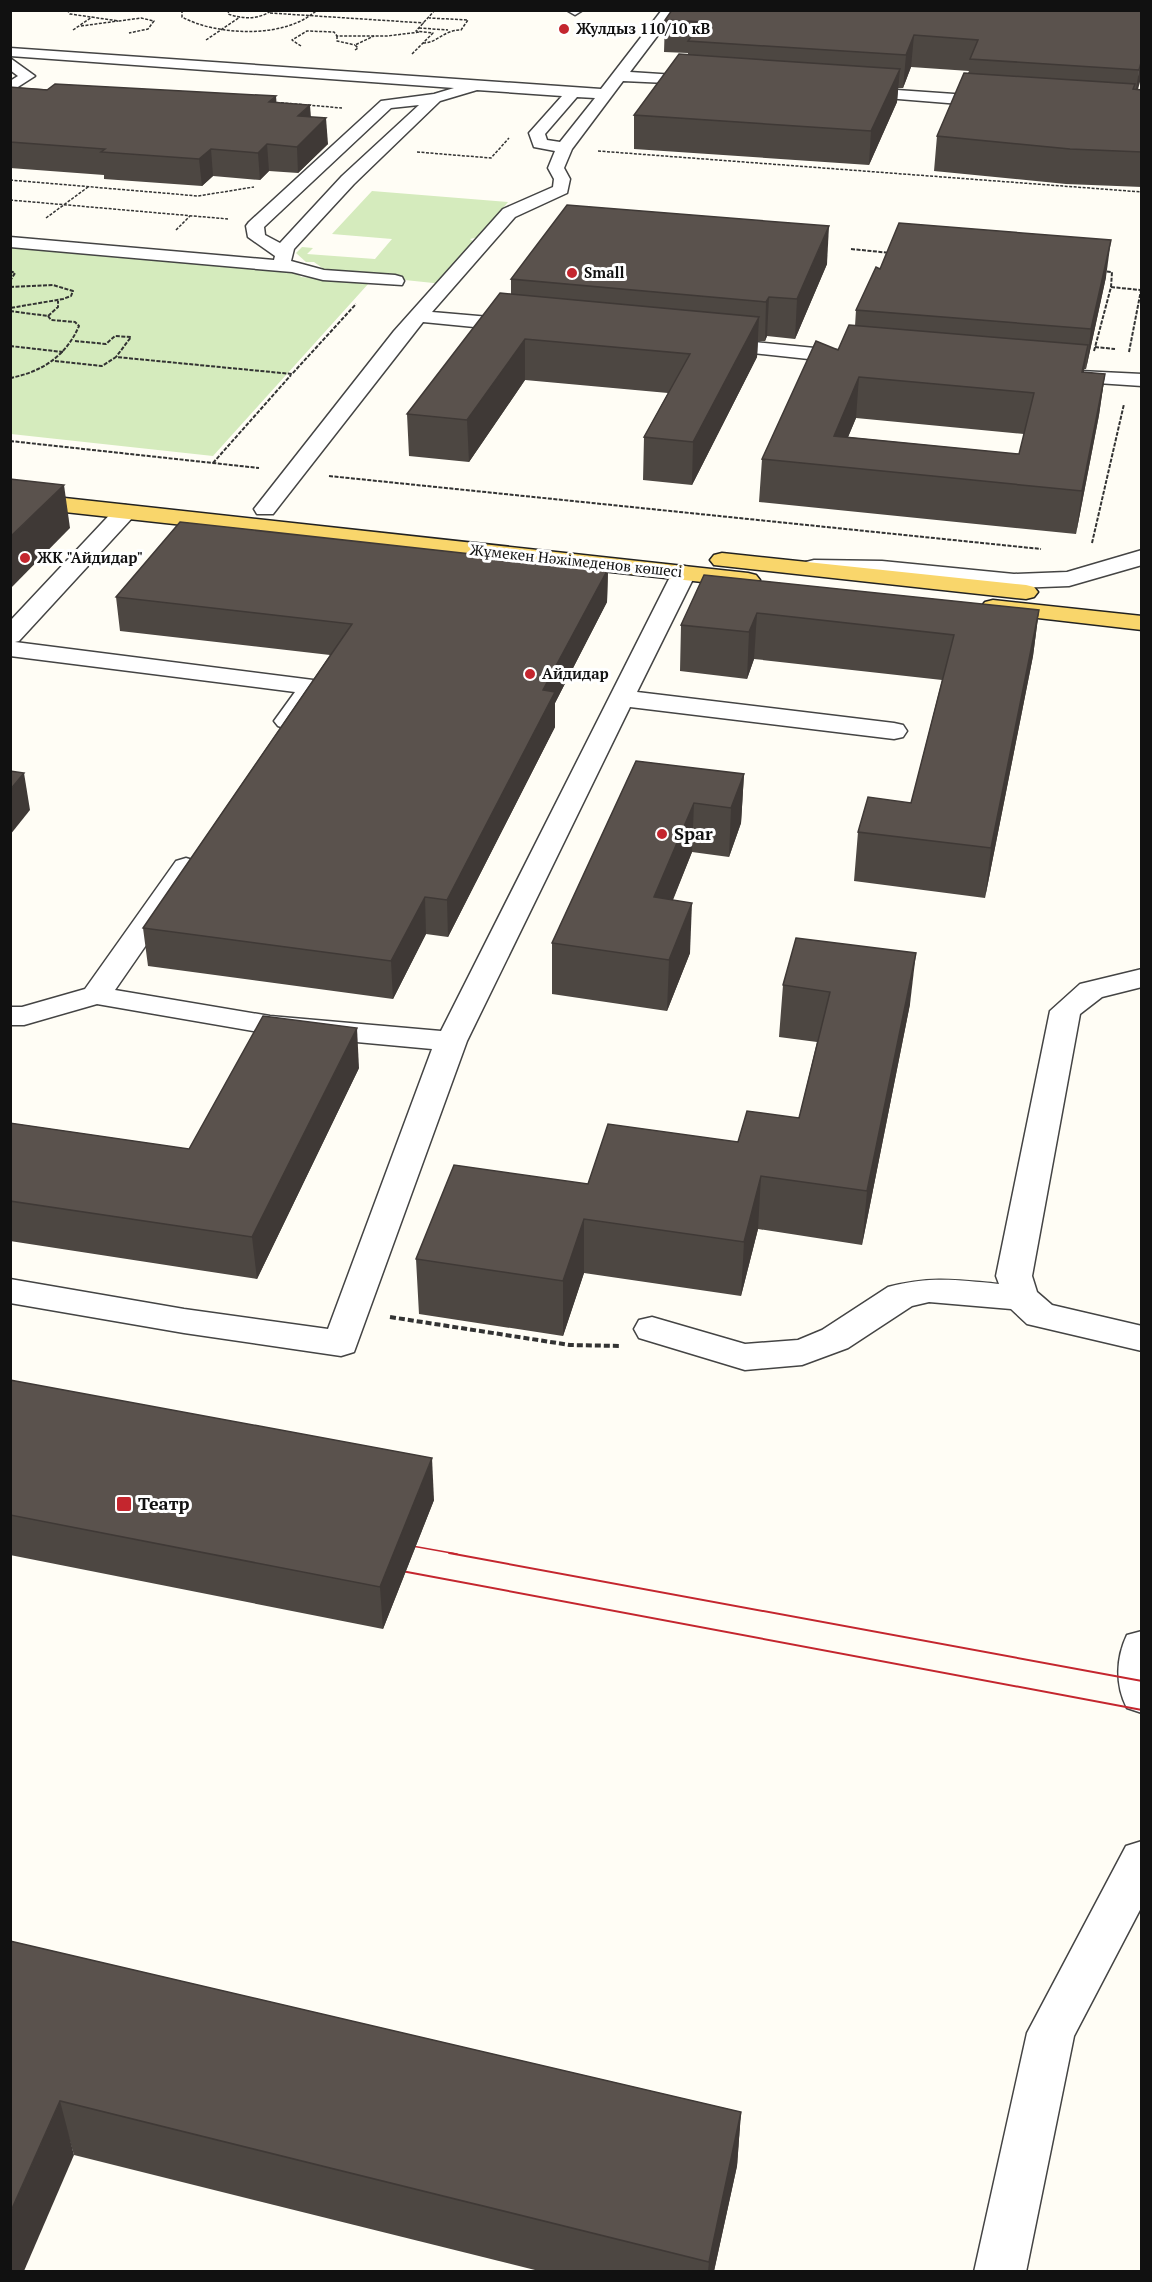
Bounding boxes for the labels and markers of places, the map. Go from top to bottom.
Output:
place label: Жулдыз 110/10 кВ [576,18,710,38]
marker: Жулдыз 110/10 кВ [557,22,571,36]
place label: Small [584,262,625,282]
marker: Small [565,266,579,280]
place label: ЖК "Айдидар" [37,547,143,567]
marker: ЖК "Айдидар" [18,551,32,565]
place label: Айдидар [542,663,609,683]
marker: Айдидар [523,667,537,681]
place label: Spar [674,821,713,845]
marker: Spar [655,827,669,841]
place label: Театр [138,1491,189,1515]
marker: Театр [115,1495,133,1513]

